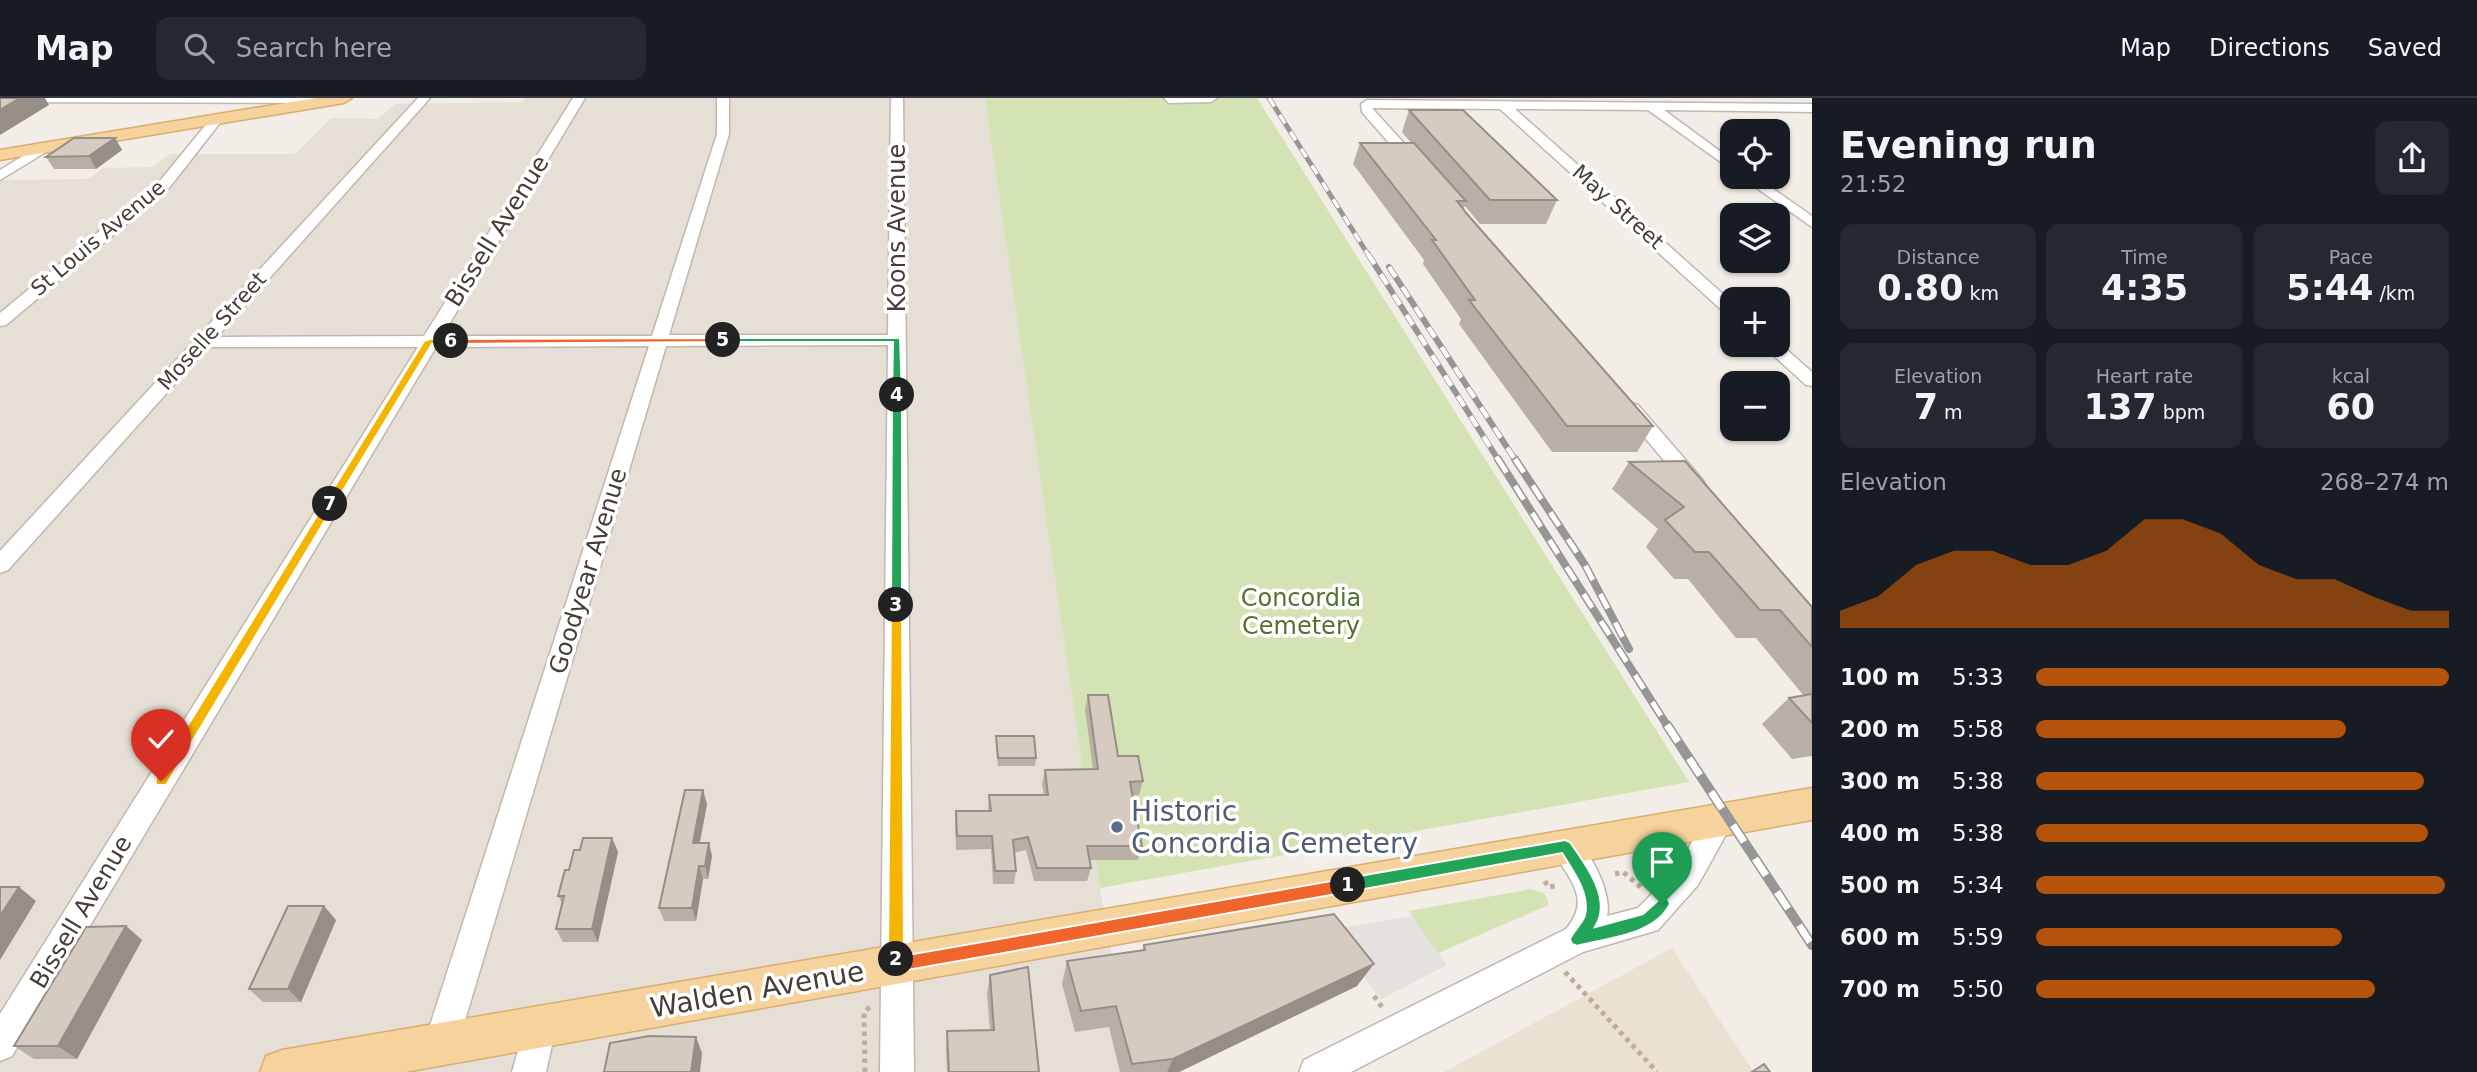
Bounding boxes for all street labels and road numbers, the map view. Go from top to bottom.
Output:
street label: Koons Avenue [883,144,911,312]
street label: Bissell Avenue [439,150,555,312]
street label: May Street [1568,160,1668,254]
street label: St Louis Avenue [26,175,170,301]
street label: Moselle Street [153,267,271,395]
street label: Goodyear Avenue [543,465,633,677]
street label: Bissell Avenue [24,831,138,993]
street label: Walden Avenue [648,954,867,1025]

